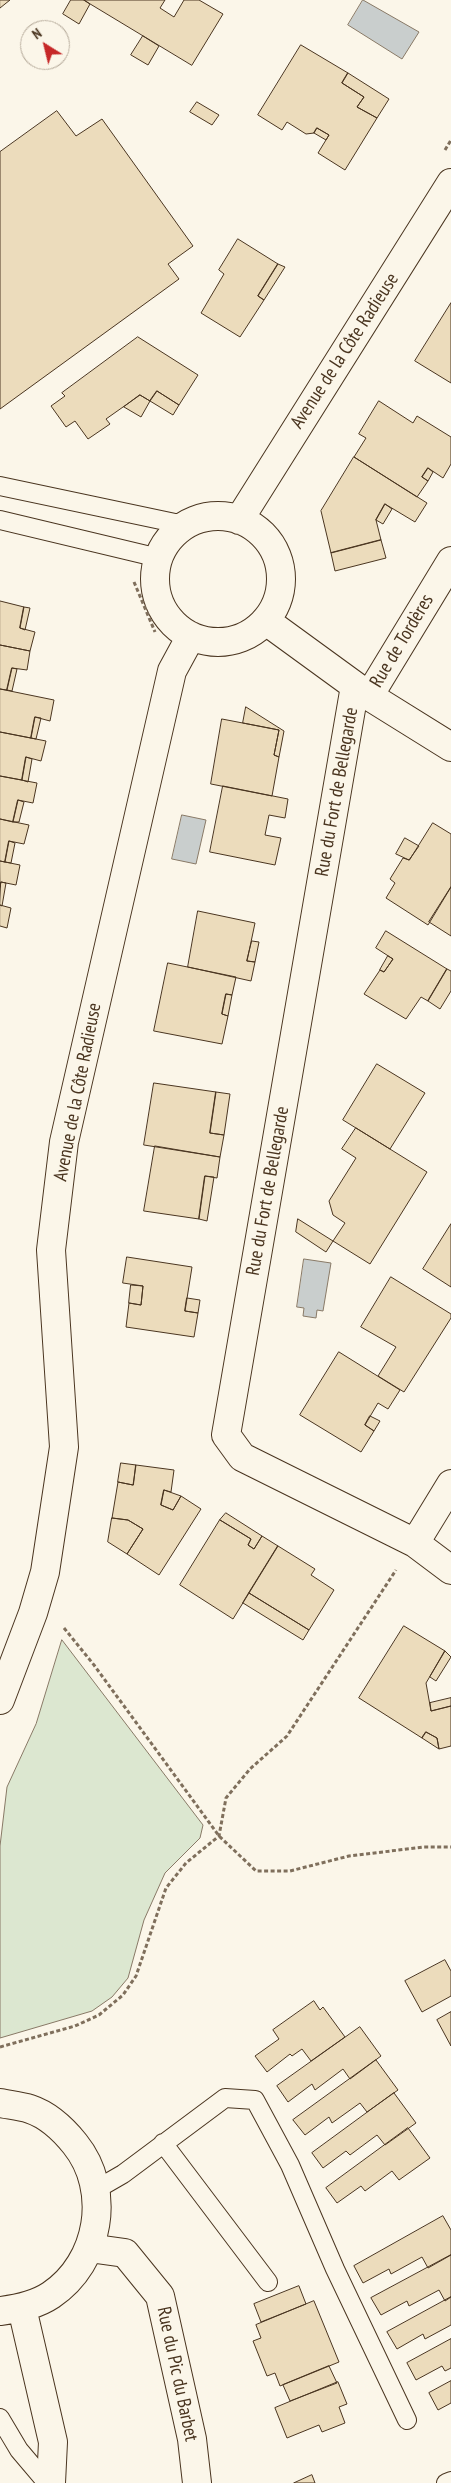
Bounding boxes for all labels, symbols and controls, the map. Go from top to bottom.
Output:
north arrow [20,20,70,70]
text: N [28,24,45,43]
street label: Avenue de la Côte Radieuse [286,269,404,433]
street label: Rue de Tordères [365,590,439,692]
street label: Rue du Fort de Bellegarde [311,706,363,878]
street label: Avenue de la Côte Radieuse [50,1001,106,1183]
street label: Rue du Fort de Bellegarde [242,1105,294,1277]
street label: Rue du Pic du Barbet [152,2305,202,2443]

